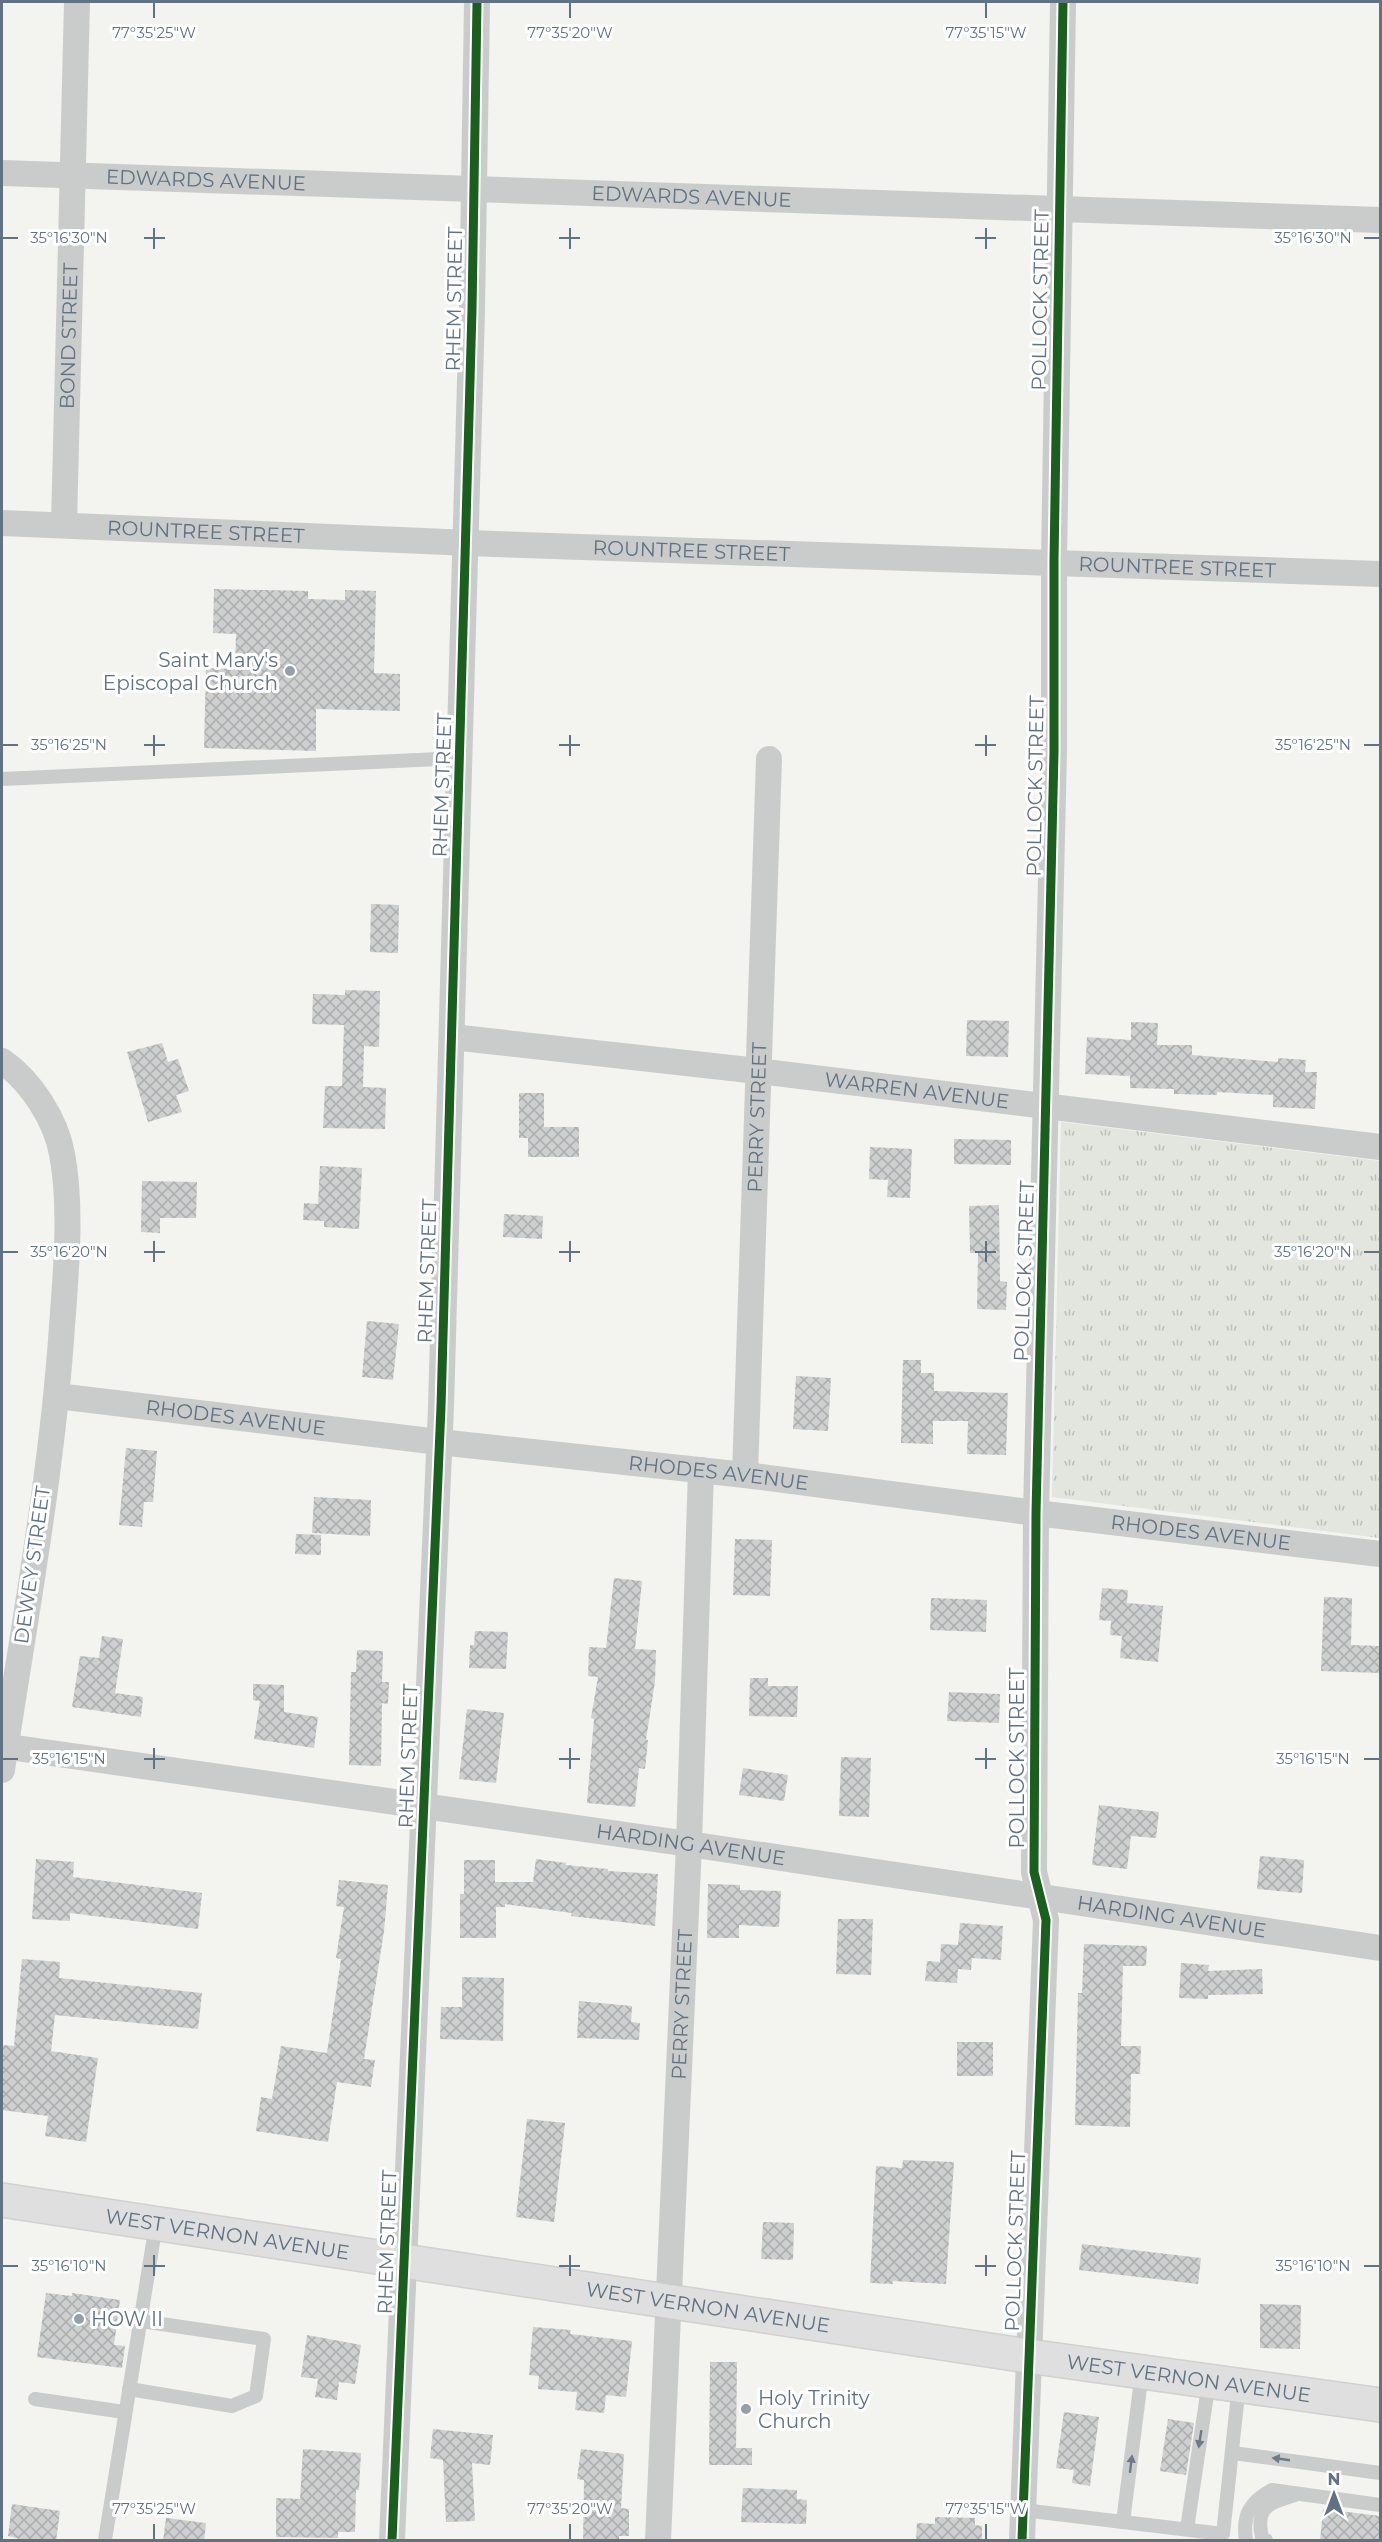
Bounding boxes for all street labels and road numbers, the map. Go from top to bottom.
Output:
street label: EDWARDS AVENUE [105,165,306,195]
street label: EDWARDS AVENUE [591,181,792,212]
street label: POLLOCK STREET [1026,209,1054,391]
street label: RHEM STREET [441,226,467,372]
street label: BOND STREET [55,262,83,409]
street label: ROUNTREE STREET [107,515,306,548]
street label: ROUNTREE STREET [592,535,791,566]
street label: ROUNTREE STREET [1078,552,1277,582]
street label: POLLOCK STREET [1021,695,1049,877]
street label: RHEM STREET [427,712,457,858]
street label: PERRY STREET [742,1041,772,1193]
street label: WARREN AVENUE [823,1067,1011,1114]
street label: POLLOCK STREET [1009,1180,1039,1362]
street label: RHEM STREET [412,1198,442,1344]
street label: RHODES AVENUE [144,1395,327,1440]
street label: RHODES AVENUE [627,1451,810,1495]
street label: DEWEY STREET [9,1484,55,1645]
street label: RHODES AVENUE [1109,1510,1292,1555]
street label: POLLOCK STREET [1005,1667,1029,1849]
street label: RHEM STREET [393,1683,423,1829]
street label: HARDING AVENUE [595,1819,787,1870]
street label: HARDING AVENUE [1075,1891,1268,1943]
street label: PERRY STREET [667,1928,697,2080]
street label: POLLOCK STREET [1000,2150,1030,2332]
street label: RHEM STREET [372,2169,402,2315]
street label: WEST VERNON AVENUE [104,2204,351,2265]
street label: WEST VERNON AVENUE [584,2277,832,2338]
street label: WEST VERNON AVENUE [1065,2349,1312,2407]

